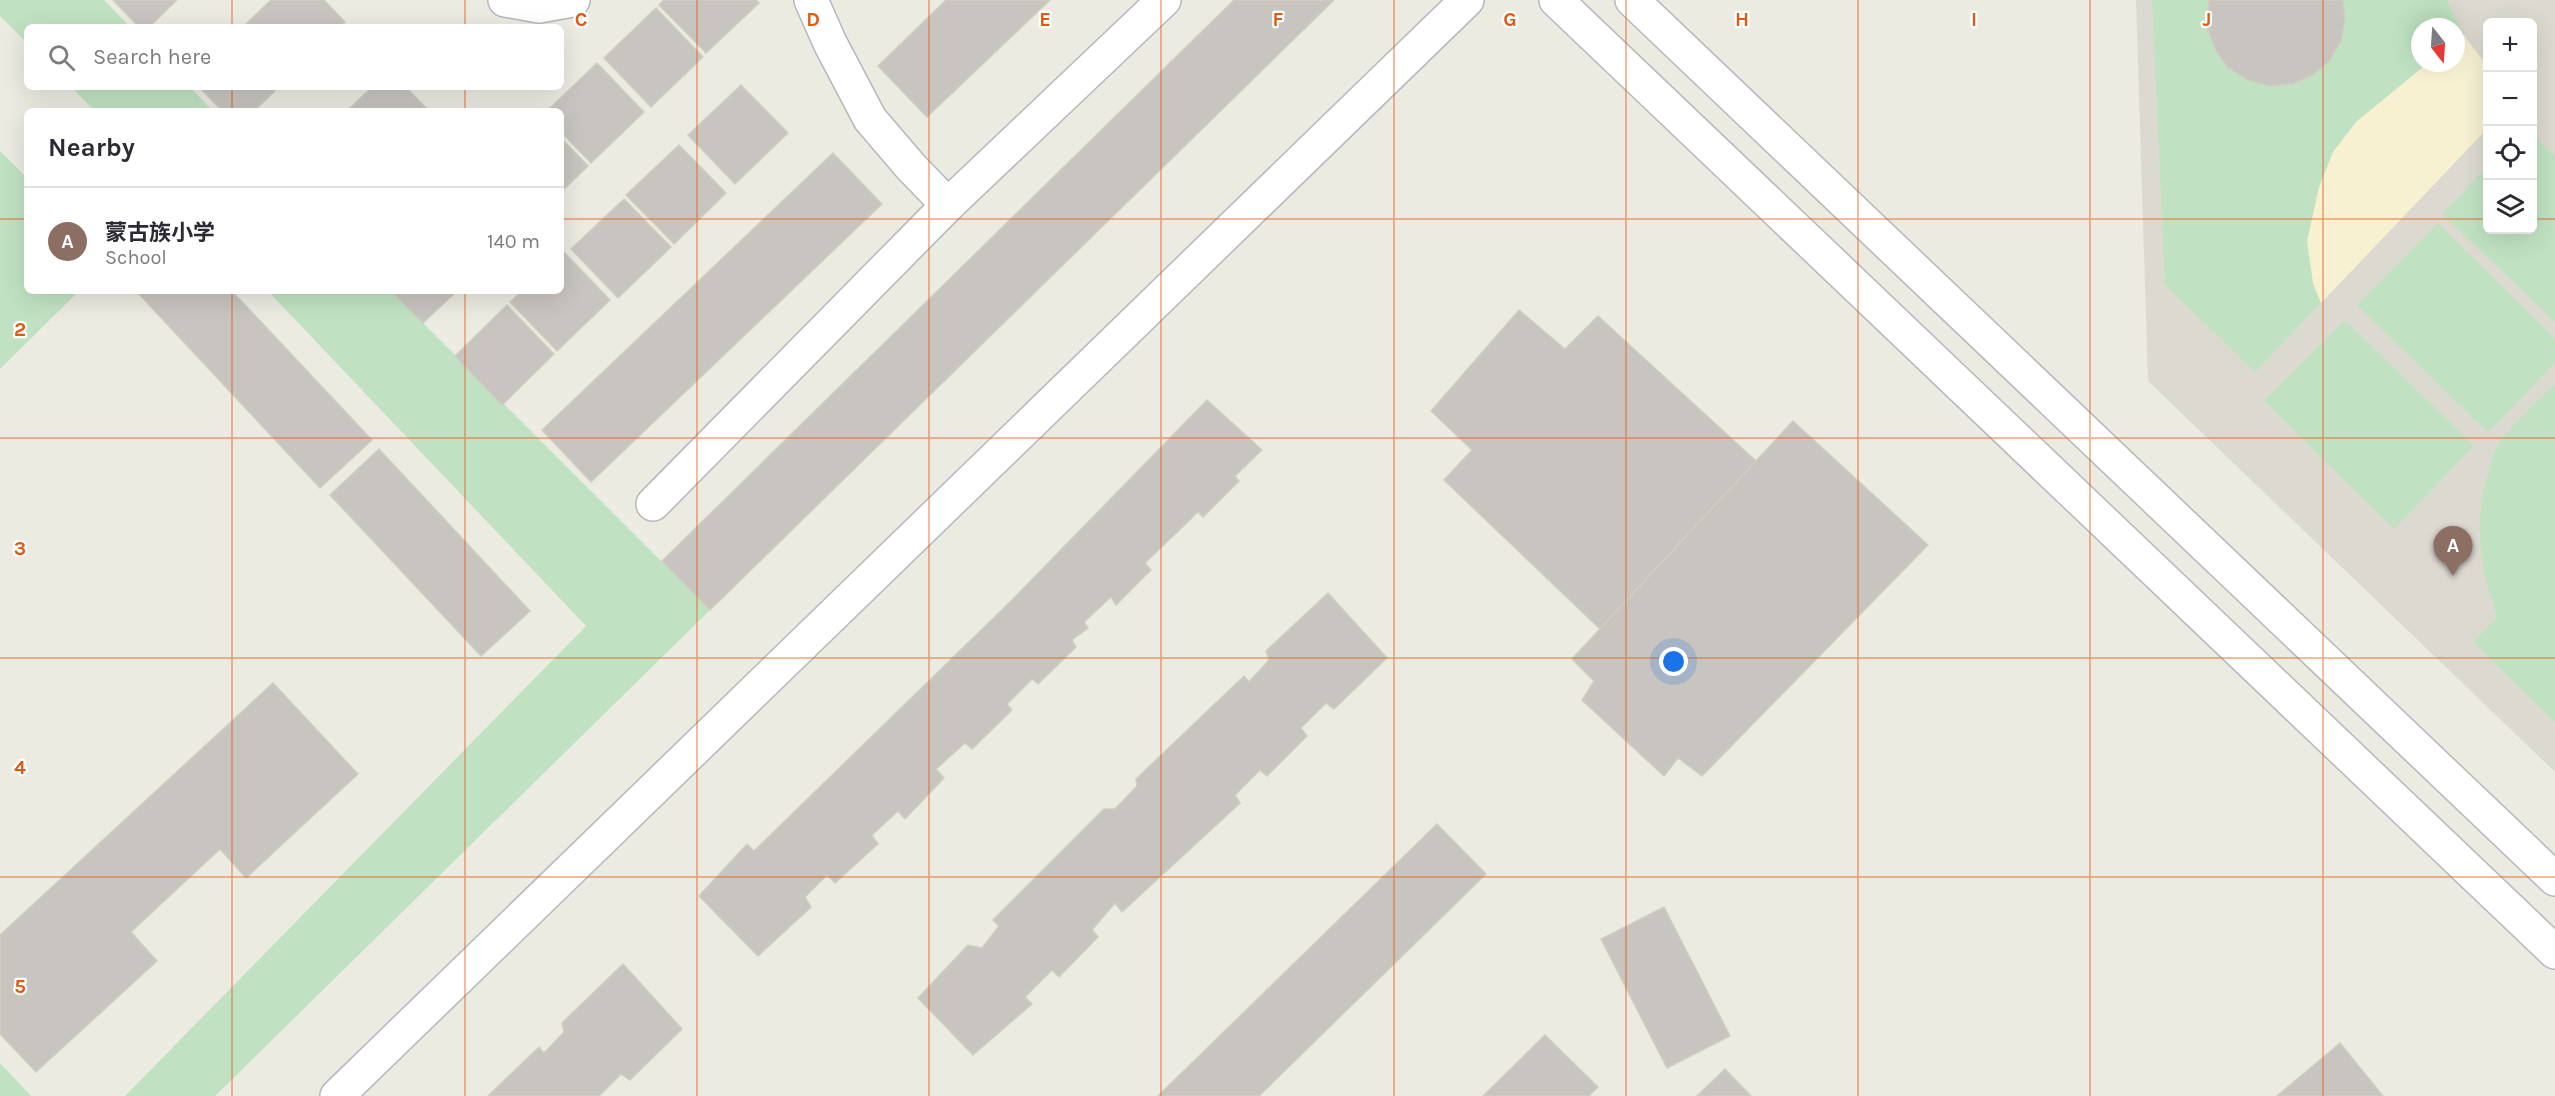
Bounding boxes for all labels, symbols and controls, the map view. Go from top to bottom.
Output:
text: C [575,8,587,31]
text: D [806,8,820,31]
text: E [1039,8,1051,31]
text: F [1273,8,1284,31]
text: G [1503,8,1517,31]
text: H [1735,8,1749,31]
text: I [1971,8,1977,31]
text: J [2203,8,2211,31]
north arrow [2411,18,2465,72]
map controls [2483,18,2537,234]
button: + [2483,18,2537,72]
search box [24,24,564,90]
icon: search [45,41,78,74]
text: Search here [93,44,211,70]
button: − [2483,72,2537,126]
button: locate [2483,126,2537,180]
text: Nearby [48,132,135,163]
button: layers [2483,180,2537,234]
text: 蒙古族小学 [105,220,215,246]
text: A [61,230,74,253]
text: 140 m [487,230,540,253]
text: School [105,246,167,269]
text: 2 [14,318,26,341]
pin: A [2434,526,2472,576]
text: 3 [14,537,26,560]
your location [1659,647,1688,676]
text: 4 [14,756,26,779]
text: 5 [14,975,26,998]

